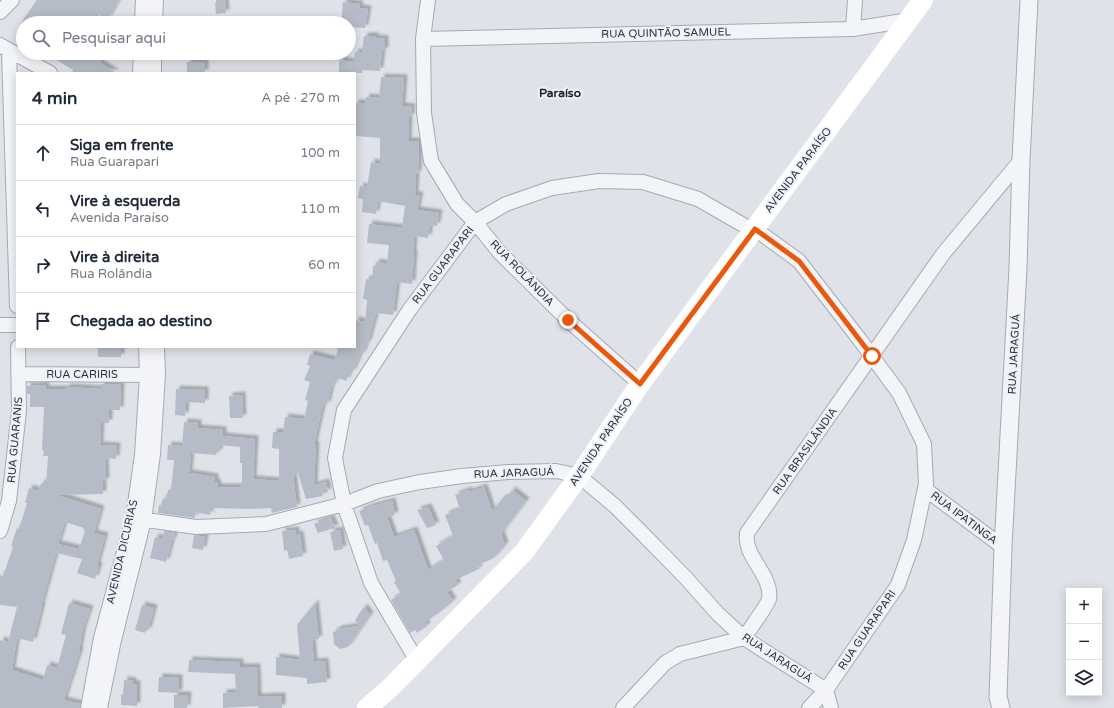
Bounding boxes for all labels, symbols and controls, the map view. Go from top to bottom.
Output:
search box [16,16,356,60]
street label: RUA QUINTÃO SAMUEL [601,25,731,41]
icon: search [30,27,52,49]
text: Pesquisar aqui [62,29,166,47]
district label: Paraíso [539,86,581,100]
text: 4 min [32,88,77,109]
text: A pé · 270 m [261,90,340,106]
street label: AVENIDA PARAÍSO [761,124,834,215]
text: Siga em frente [70,136,174,154]
icon: ahead [32,142,54,164]
text: 100 m [300,145,340,161]
text: Rua Guarapari [70,154,159,170]
text: Vire à esquerda [70,192,180,210]
icon: left [32,198,54,220]
text: 110 m [300,201,340,217]
text: Avenida Paraíso [70,210,169,226]
street label: RUA GUARAPARI [410,224,476,306]
street label: RUA ROLÂNDIA [487,237,557,309]
text: Vire à direita [70,248,159,266]
icon: right [32,254,54,276]
text: 60 m [308,257,340,273]
text: Rua Rolândia [70,266,152,282]
icon: arrive [32,310,54,332]
route end [559,311,577,329]
text: Chegada ao destino [70,312,212,330]
street label: RUA JARAGUÁ [1004,313,1023,395]
route start [863,347,881,365]
street label: RUA CARIRIS [46,368,118,381]
street label: AVENIDA PARAÍSO [566,395,635,489]
street label: RUA GUARANIS [5,396,25,484]
street label: RUA BRASILÂNDIA [770,405,840,497]
street label: RUA JARAGUÁ [473,464,555,481]
street label: RUA IPATINGA [928,489,1000,547]
street label: AVENIDA DICURIAS [104,498,140,606]
street label: RUA GUARAPARI [835,587,899,673]
map controls [1066,588,1102,696]
button: + [1066,588,1102,624]
button: − [1066,624,1102,660]
street label: RUA JARAGUÁ [740,630,815,685]
button: layers [1066,660,1102,696]

